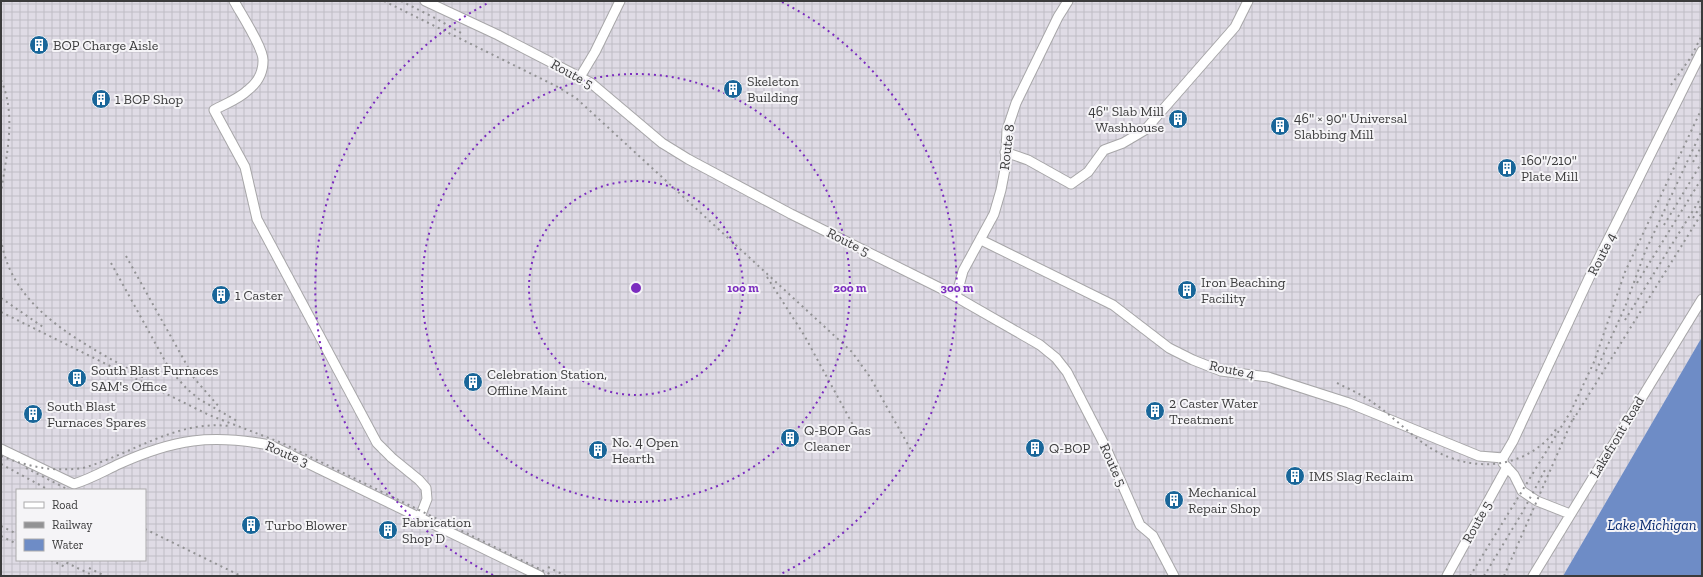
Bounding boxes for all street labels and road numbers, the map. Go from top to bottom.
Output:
street label: Route 5 [548,56,596,92]
street label: Route 8 [996,123,1018,171]
street label: Route 5 [824,224,872,260]
street label: Route 4 [1584,229,1620,278]
street label: Route 4 [1208,357,1257,383]
street label: Lakefront Road [1586,393,1648,481]
street label: Route 3 [263,437,311,471]
street label: Route 5 [1096,441,1130,489]
street label: Route 5 [1459,498,1495,546]

